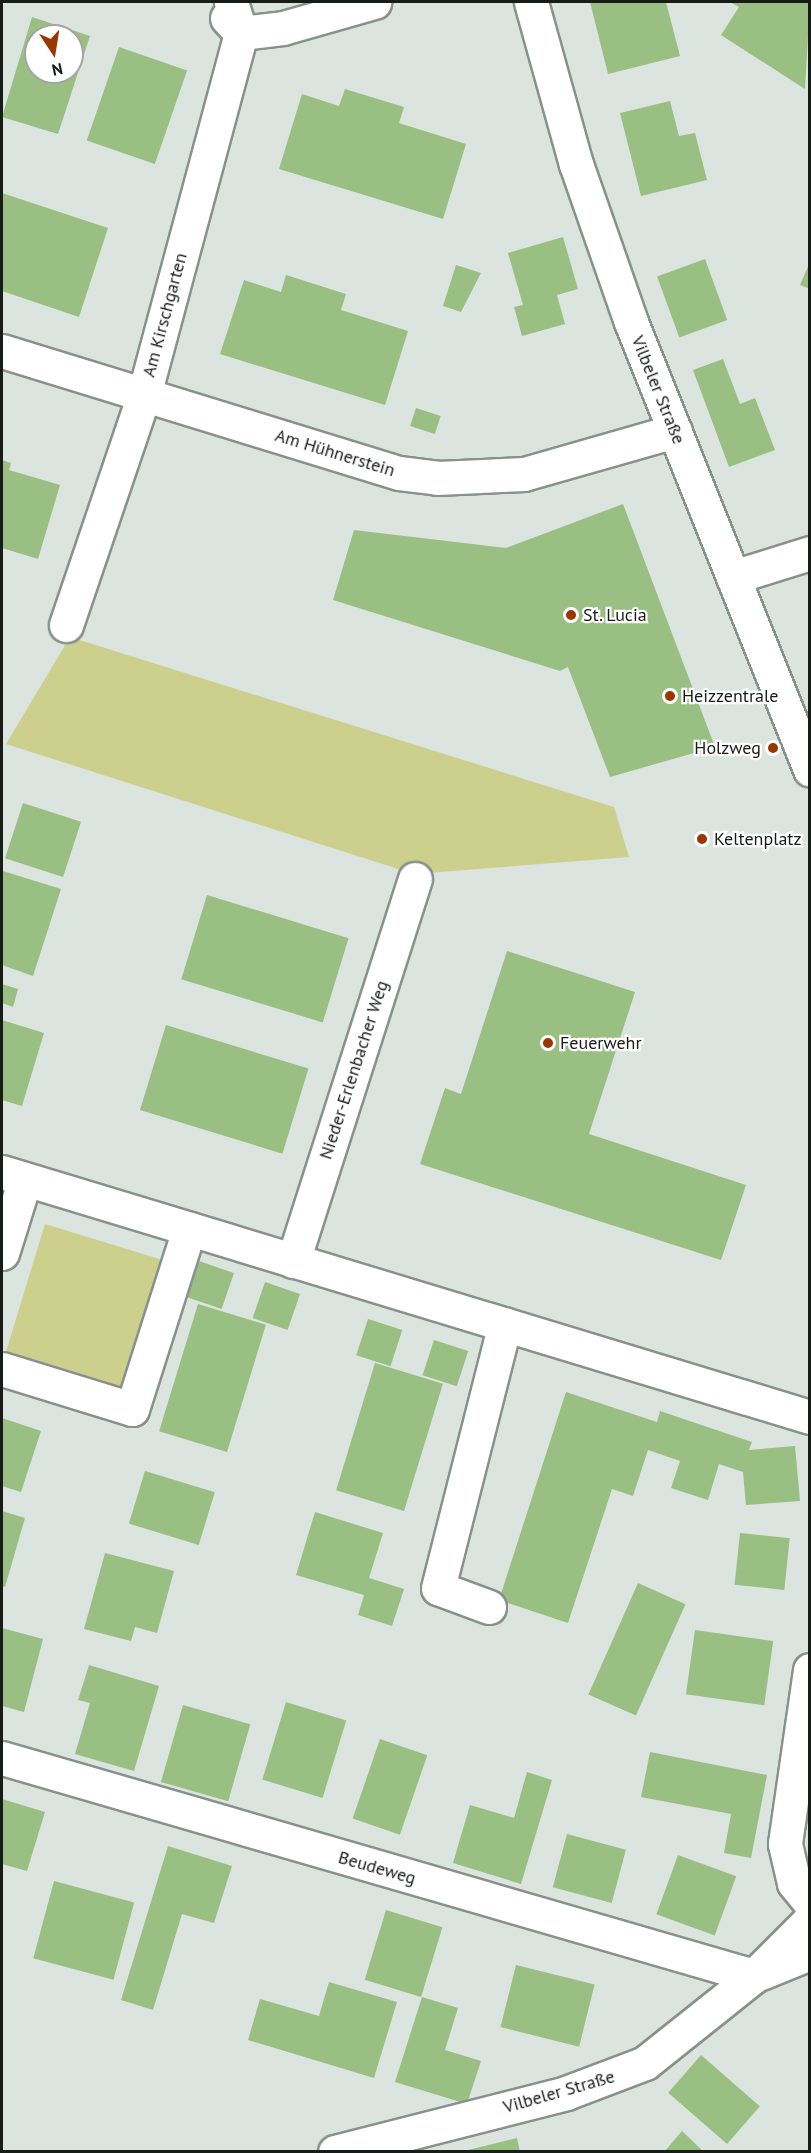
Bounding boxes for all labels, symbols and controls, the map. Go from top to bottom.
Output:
north arrow [24,24,84,84]
text: N [50,59,65,81]
street label: Am Kirschgarten [138,251,192,379]
street label: Vilbeler Straße [626,333,690,447]
street label: Am Hühnerstein [273,425,397,481]
place label: St. Lucia [583,604,648,626]
marker: St. Lucia [564,608,578,622]
place label: Heizzentrale [682,685,778,707]
marker: Heizzentrale [663,689,677,703]
place label: Holzweg [694,737,761,759]
marker: Holzweg [766,741,780,755]
place label: Keltenplatz [714,828,801,850]
marker: Keltenplatz [695,832,709,846]
street label: Nieder-Erlenbacher Weg [315,978,393,1162]
place label: Feuerwehr [560,1032,642,1054]
marker: Feuerwehr [541,1036,555,1050]
street label: Beudeweg [336,1847,418,1889]
street label: Vilbeler Straße [501,2066,617,2118]

